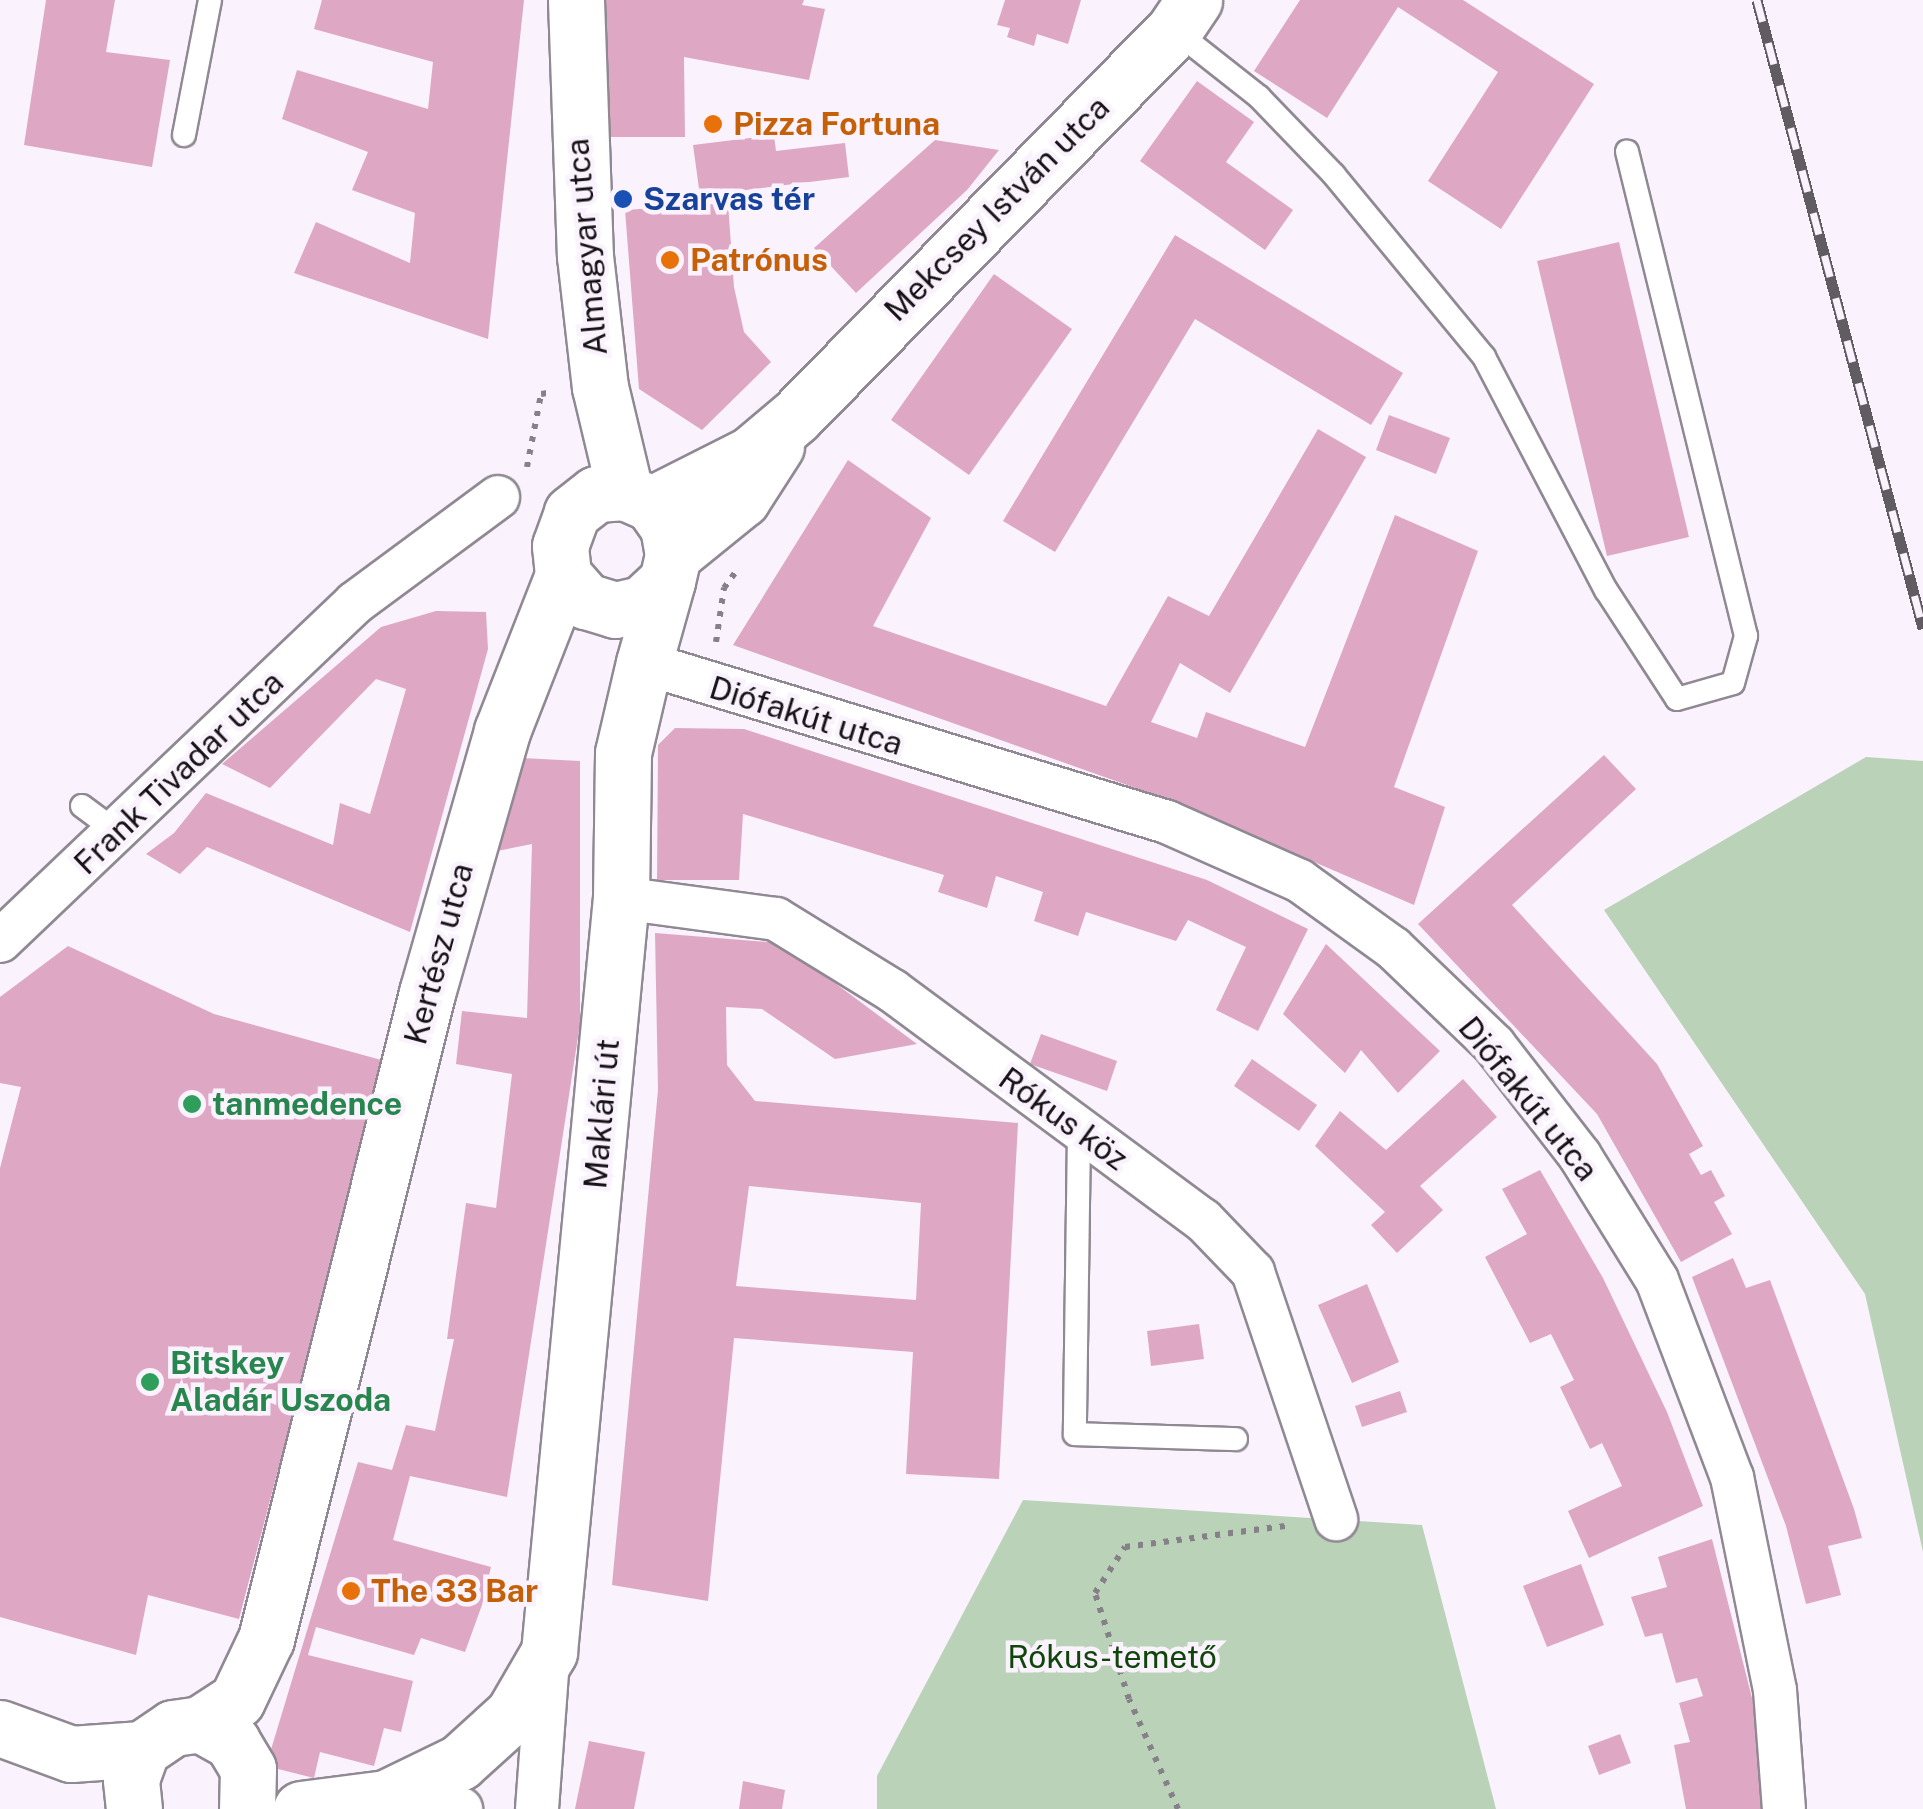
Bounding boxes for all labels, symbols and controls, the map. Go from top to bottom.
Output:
street label: Mekcsey István utca [877,89,1117,329]
place label: Pizza Fortuna [733,105,940,143]
marker: Pizza Fortuna [702,113,724,135]
street label: Almagyar utca [558,137,616,357]
place label: Szarvas tér [643,180,815,218]
marker: Szarvas tér [612,188,634,210]
place label: Patrónus [690,241,828,279]
marker: Patrónus [659,249,681,271]
street label: Frank Tivadar utca [66,663,292,883]
street label: Diófakút utca [705,668,907,764]
street label: Kertész utca [396,859,482,1049]
street label: Diófakút utca [1450,1009,1606,1189]
street label: Maklári út [576,1037,628,1191]
street label: Rókus köz [991,1059,1135,1179]
place label: tanmedence [212,1085,402,1123]
marker: tanmedence [181,1093,203,1115]
place label: Bitskey Aladár Uszoda [170,1345,391,1420]
marker: Bitskey Aladár Uszoda [139,1371,161,1393]
place label: The 33 Bar [371,1572,538,1610]
marker: The 33 Bar [340,1580,362,1602]
park label: Rókus-temető [1007,1638,1217,1676]

